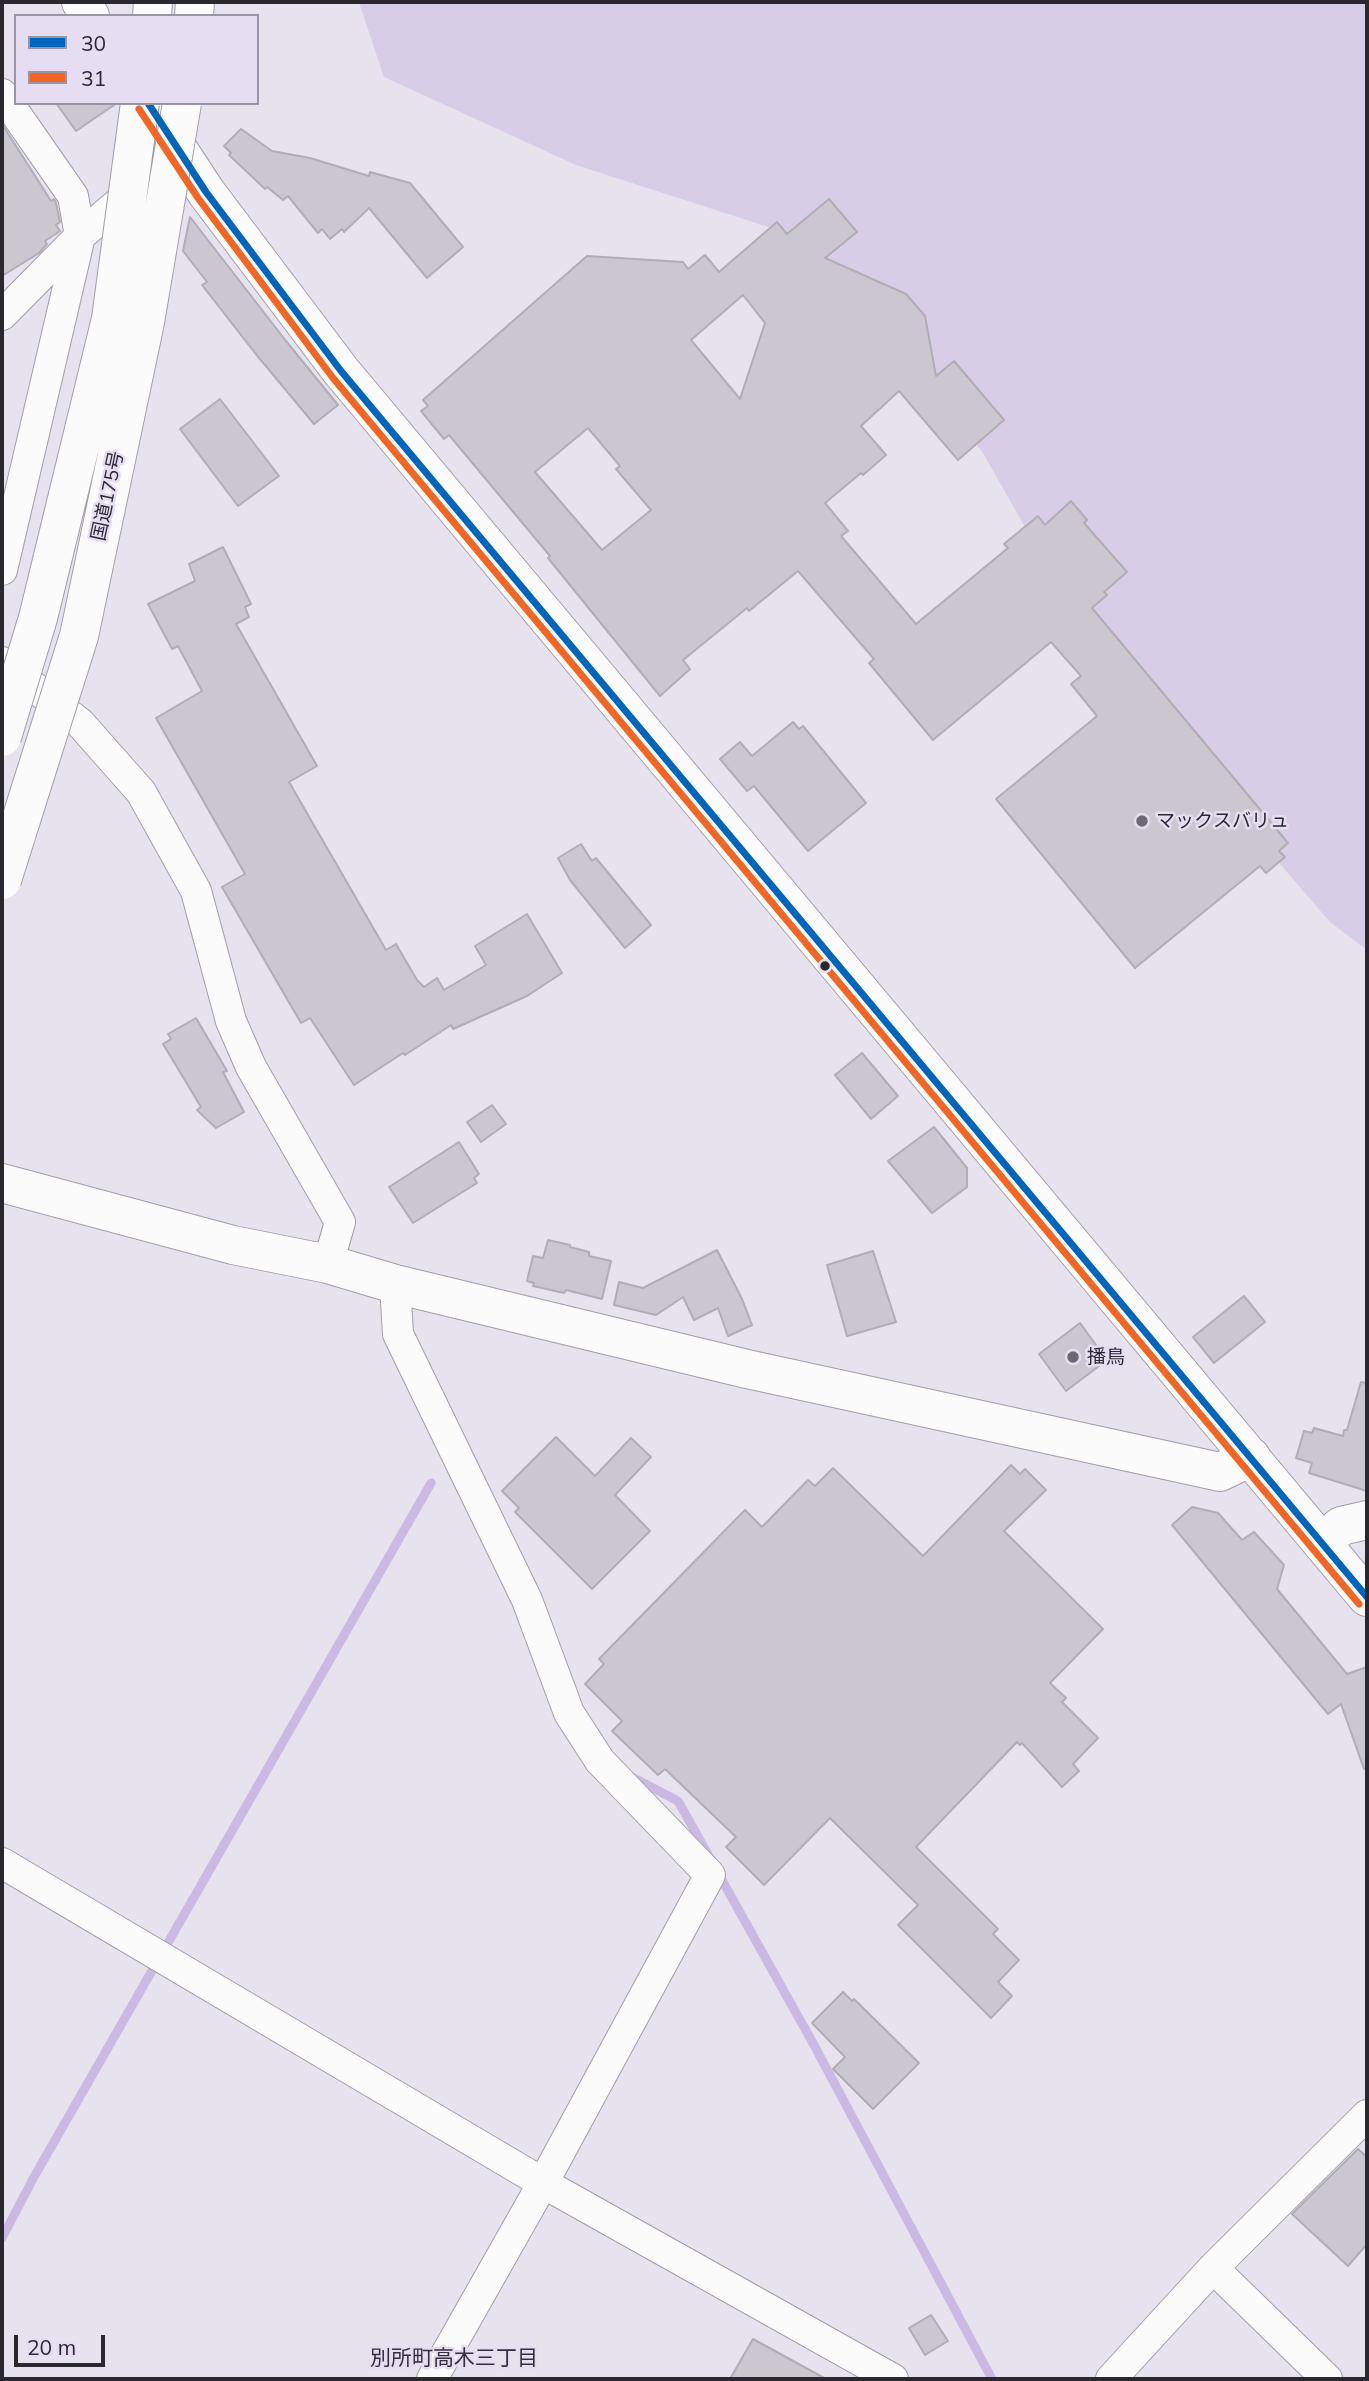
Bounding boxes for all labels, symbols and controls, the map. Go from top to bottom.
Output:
legend [14,14,259,105]
text: 30 [81,30,106,56]
text: 31 [81,65,106,91]
street label: 国道175号 [87,449,129,543]
place label: マックスバリュ [1156,810,1289,832]
marker: マックスバリュ [1134,813,1150,829]
unlabelled marker [818,959,832,973]
place label: 播鳥 [1087,1346,1125,1368]
marker: 播鳥 [1065,1349,1081,1365]
scale bar [18,2322,108,2366]
text: 20 m [27,2334,76,2360]
district label: 別所町高木三丁目 [370,2346,538,2372]

